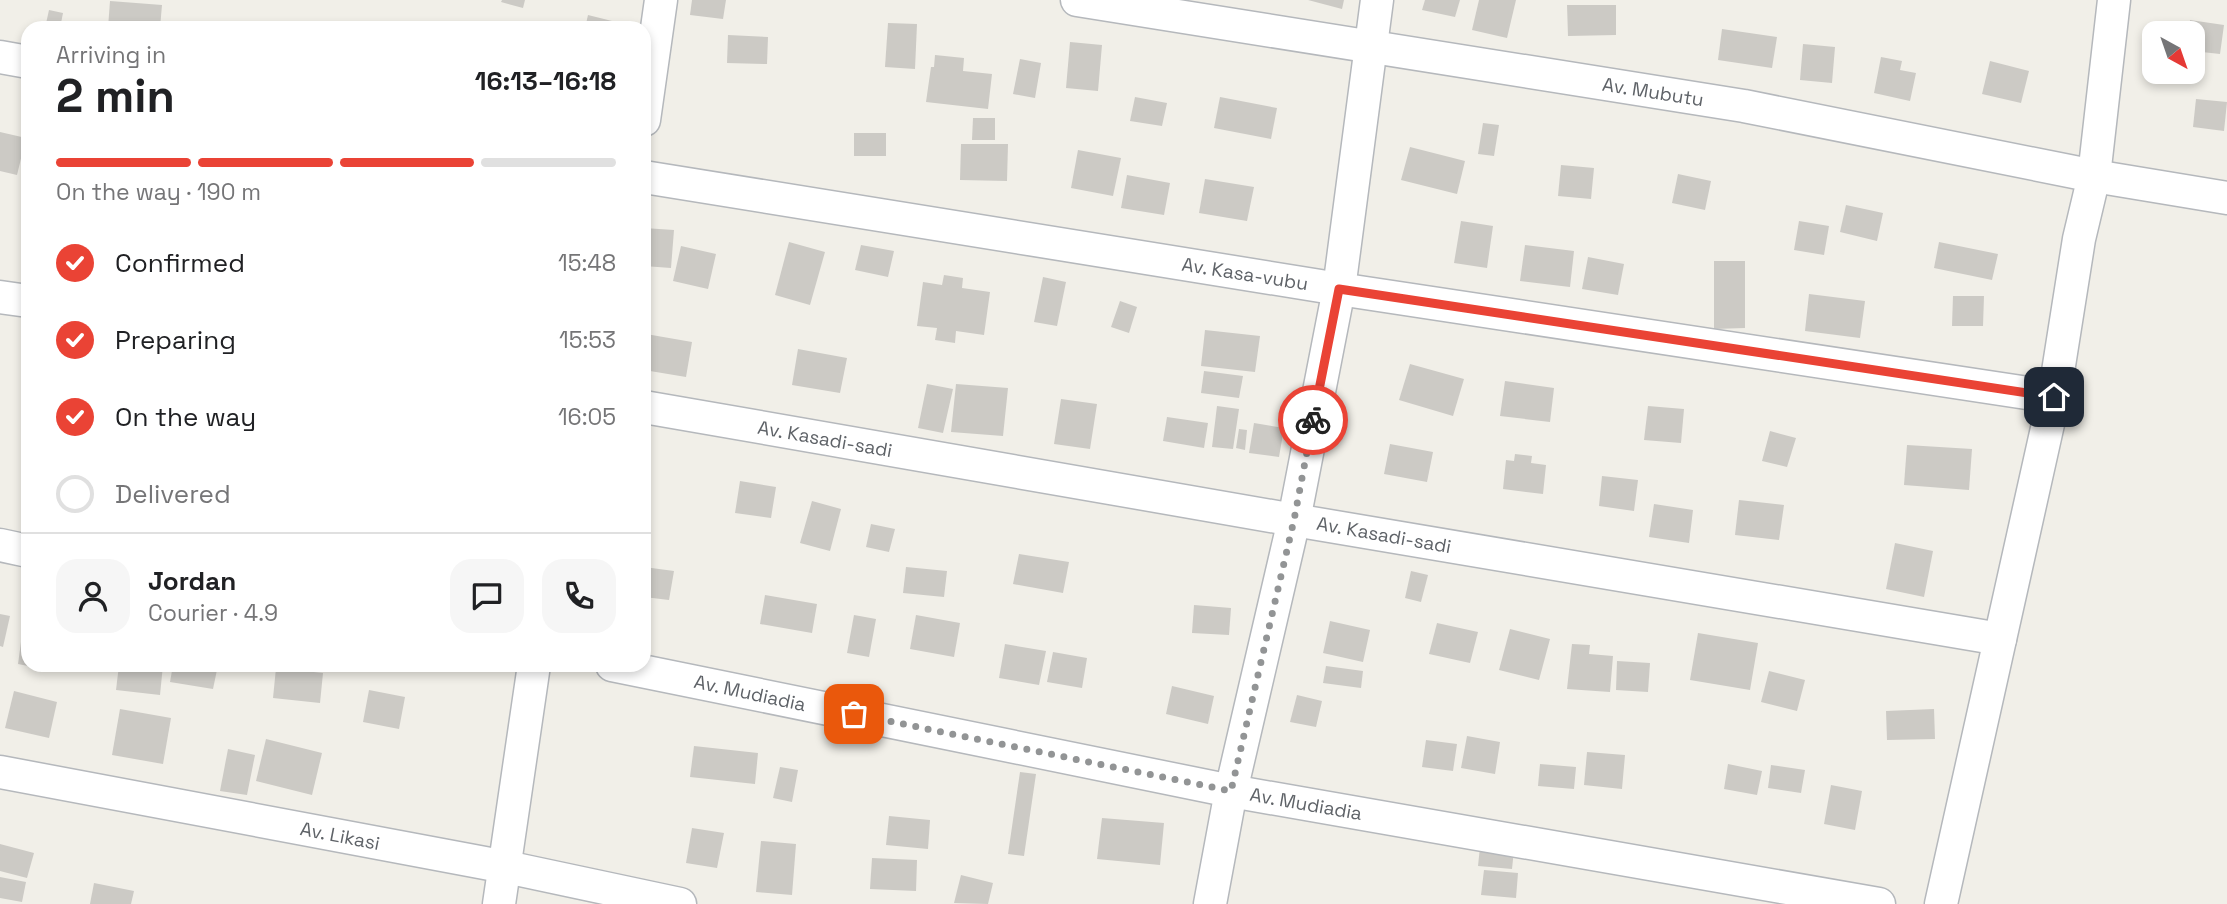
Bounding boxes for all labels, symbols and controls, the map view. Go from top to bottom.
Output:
north arrow [2142,21,2205,84]
map controls [2142,21,2205,84]
text: Arriving in [56,40,166,70]
text: 16:13–16:18 [475,64,616,98]
text: 2 min [56,67,175,125]
street label: Av. Mubutu [1600,72,1706,112]
text: On the way · 190 m [56,177,261,207]
icon: check [56,244,94,282]
text: Confirmed [115,246,245,280]
text: 15:48 [558,248,616,278]
street label: Av. Kasa-vubu [1180,252,1310,296]
icon: check [56,321,94,359]
text: Preparing [115,323,236,357]
text: 15:53 [559,325,616,355]
pin [2024,367,2084,427]
icon: home [2035,378,2073,416]
courier [1278,385,1348,455]
icon: check [56,398,94,436]
text: On the way [115,400,256,434]
icon: bike [1294,401,1332,439]
text: 16:05 [558,402,616,432]
street label: Av. Kasadi-sadi [756,415,894,463]
text: Delivered [115,477,231,511]
street label: Av. Kasadi-sadi [1315,511,1453,559]
button: person [56,559,130,633]
button: chat [450,559,524,633]
button: phone [542,559,616,633]
text: Jordan [148,564,236,598]
text: Courier · 4.9 [148,598,278,628]
street label: Av. Mudiadia [692,669,808,717]
pin [824,684,884,744]
icon: bag [835,695,873,733]
street label: Av. Mudiadia [1248,782,1364,826]
street label: Av. Likasi [298,816,382,856]

